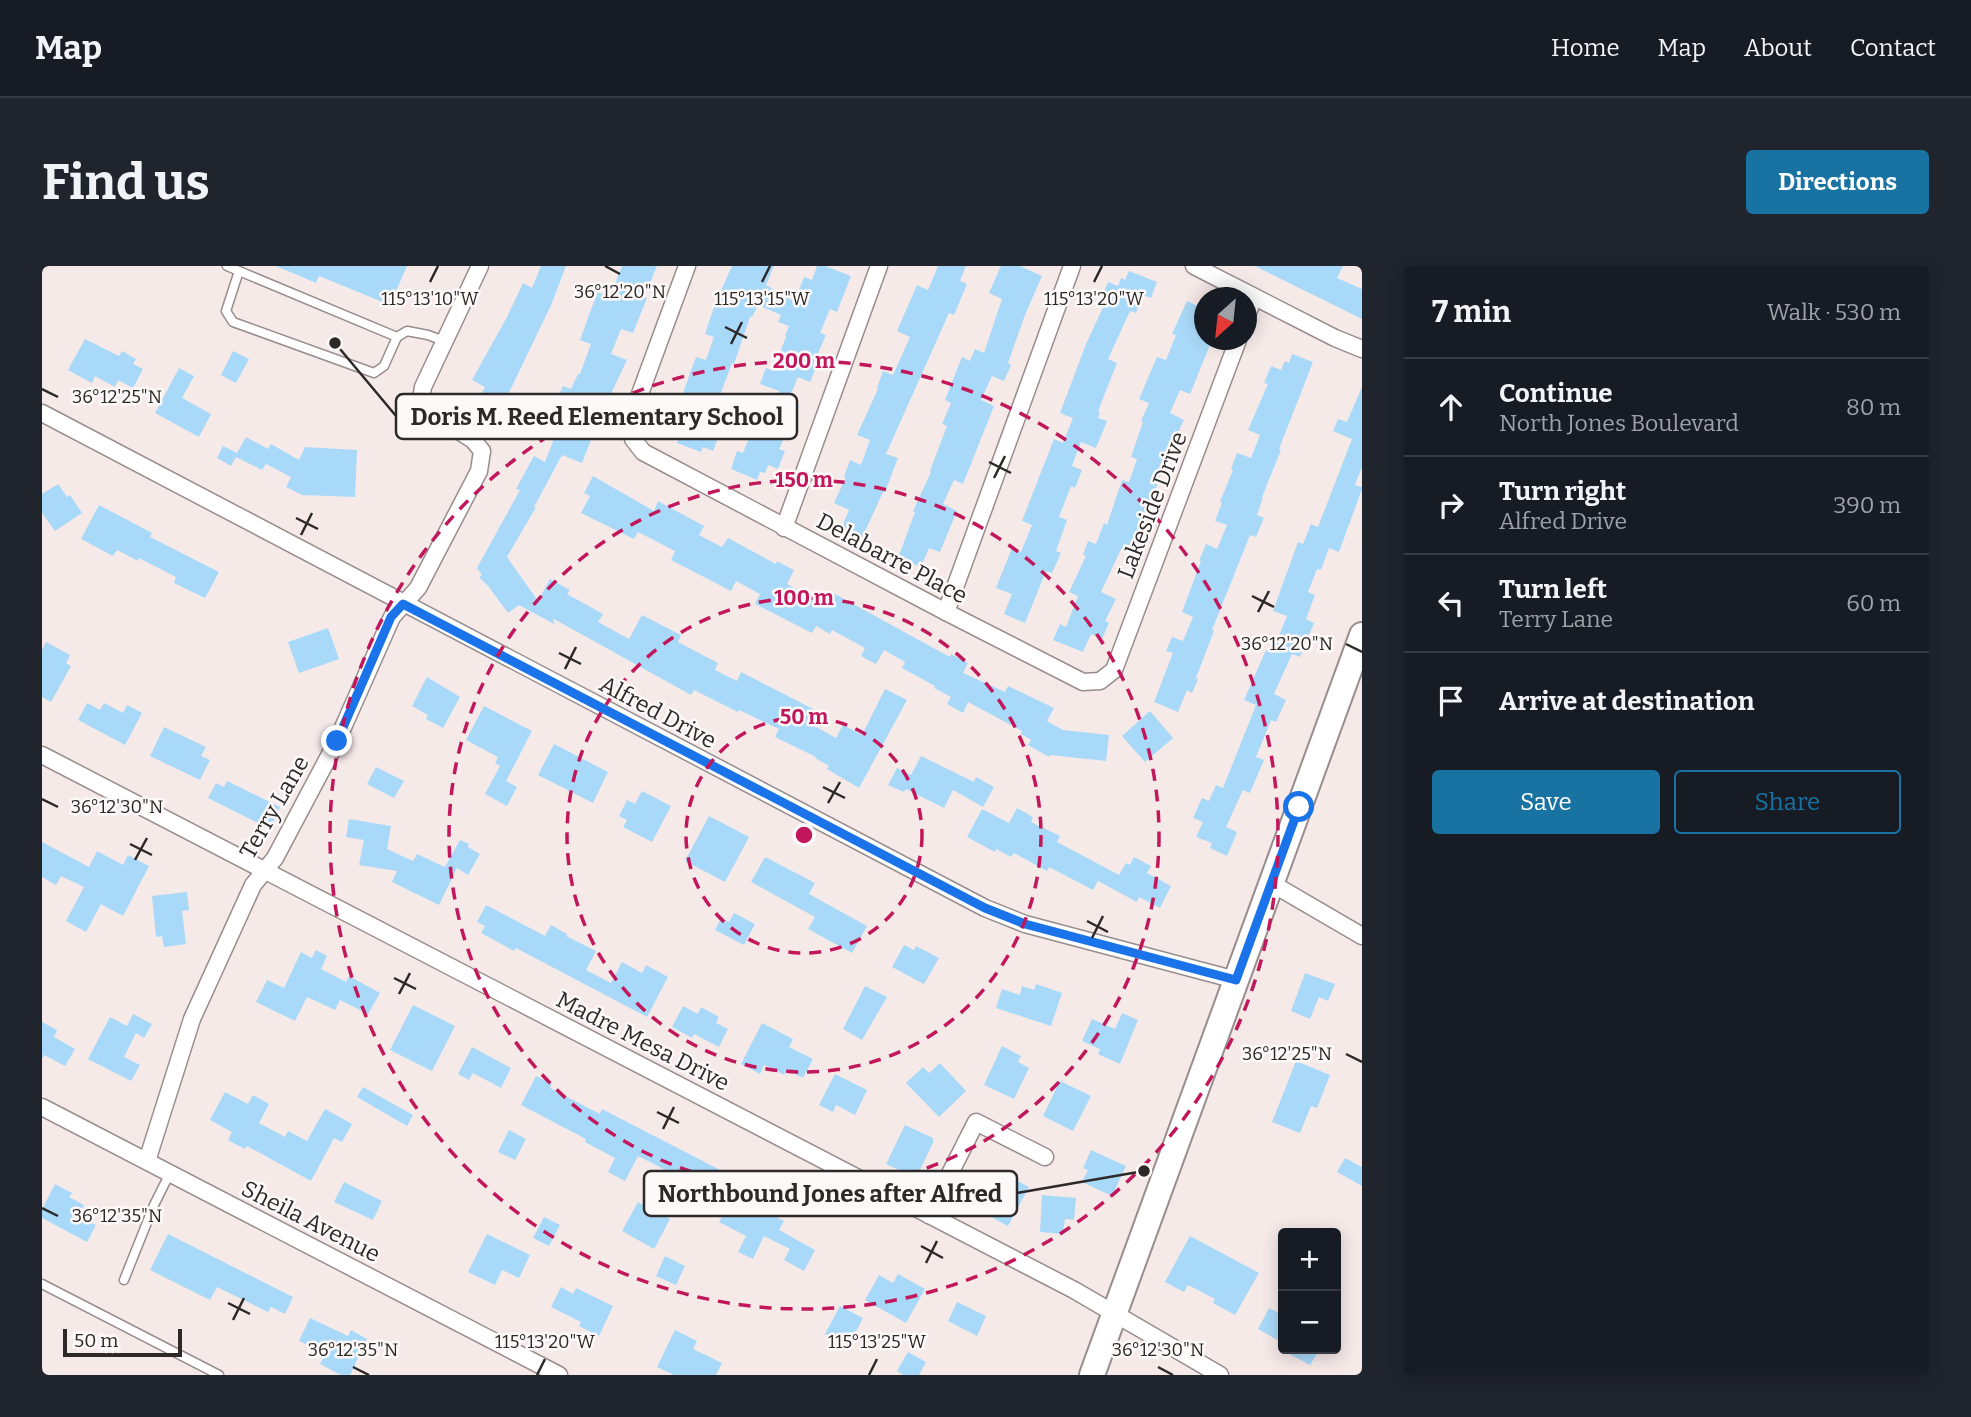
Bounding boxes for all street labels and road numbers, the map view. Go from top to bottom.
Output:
street label: Lakeside Drive [1111,428,1193,582]
street label: Delabarre Place [812,507,972,609]
street label: Alfred Drive [595,670,721,754]
street label: Terry Lane [233,751,315,863]
street label: Madre Mesa Drive [552,985,734,1097]
street label: Sheila Avenue [237,1174,385,1268]

